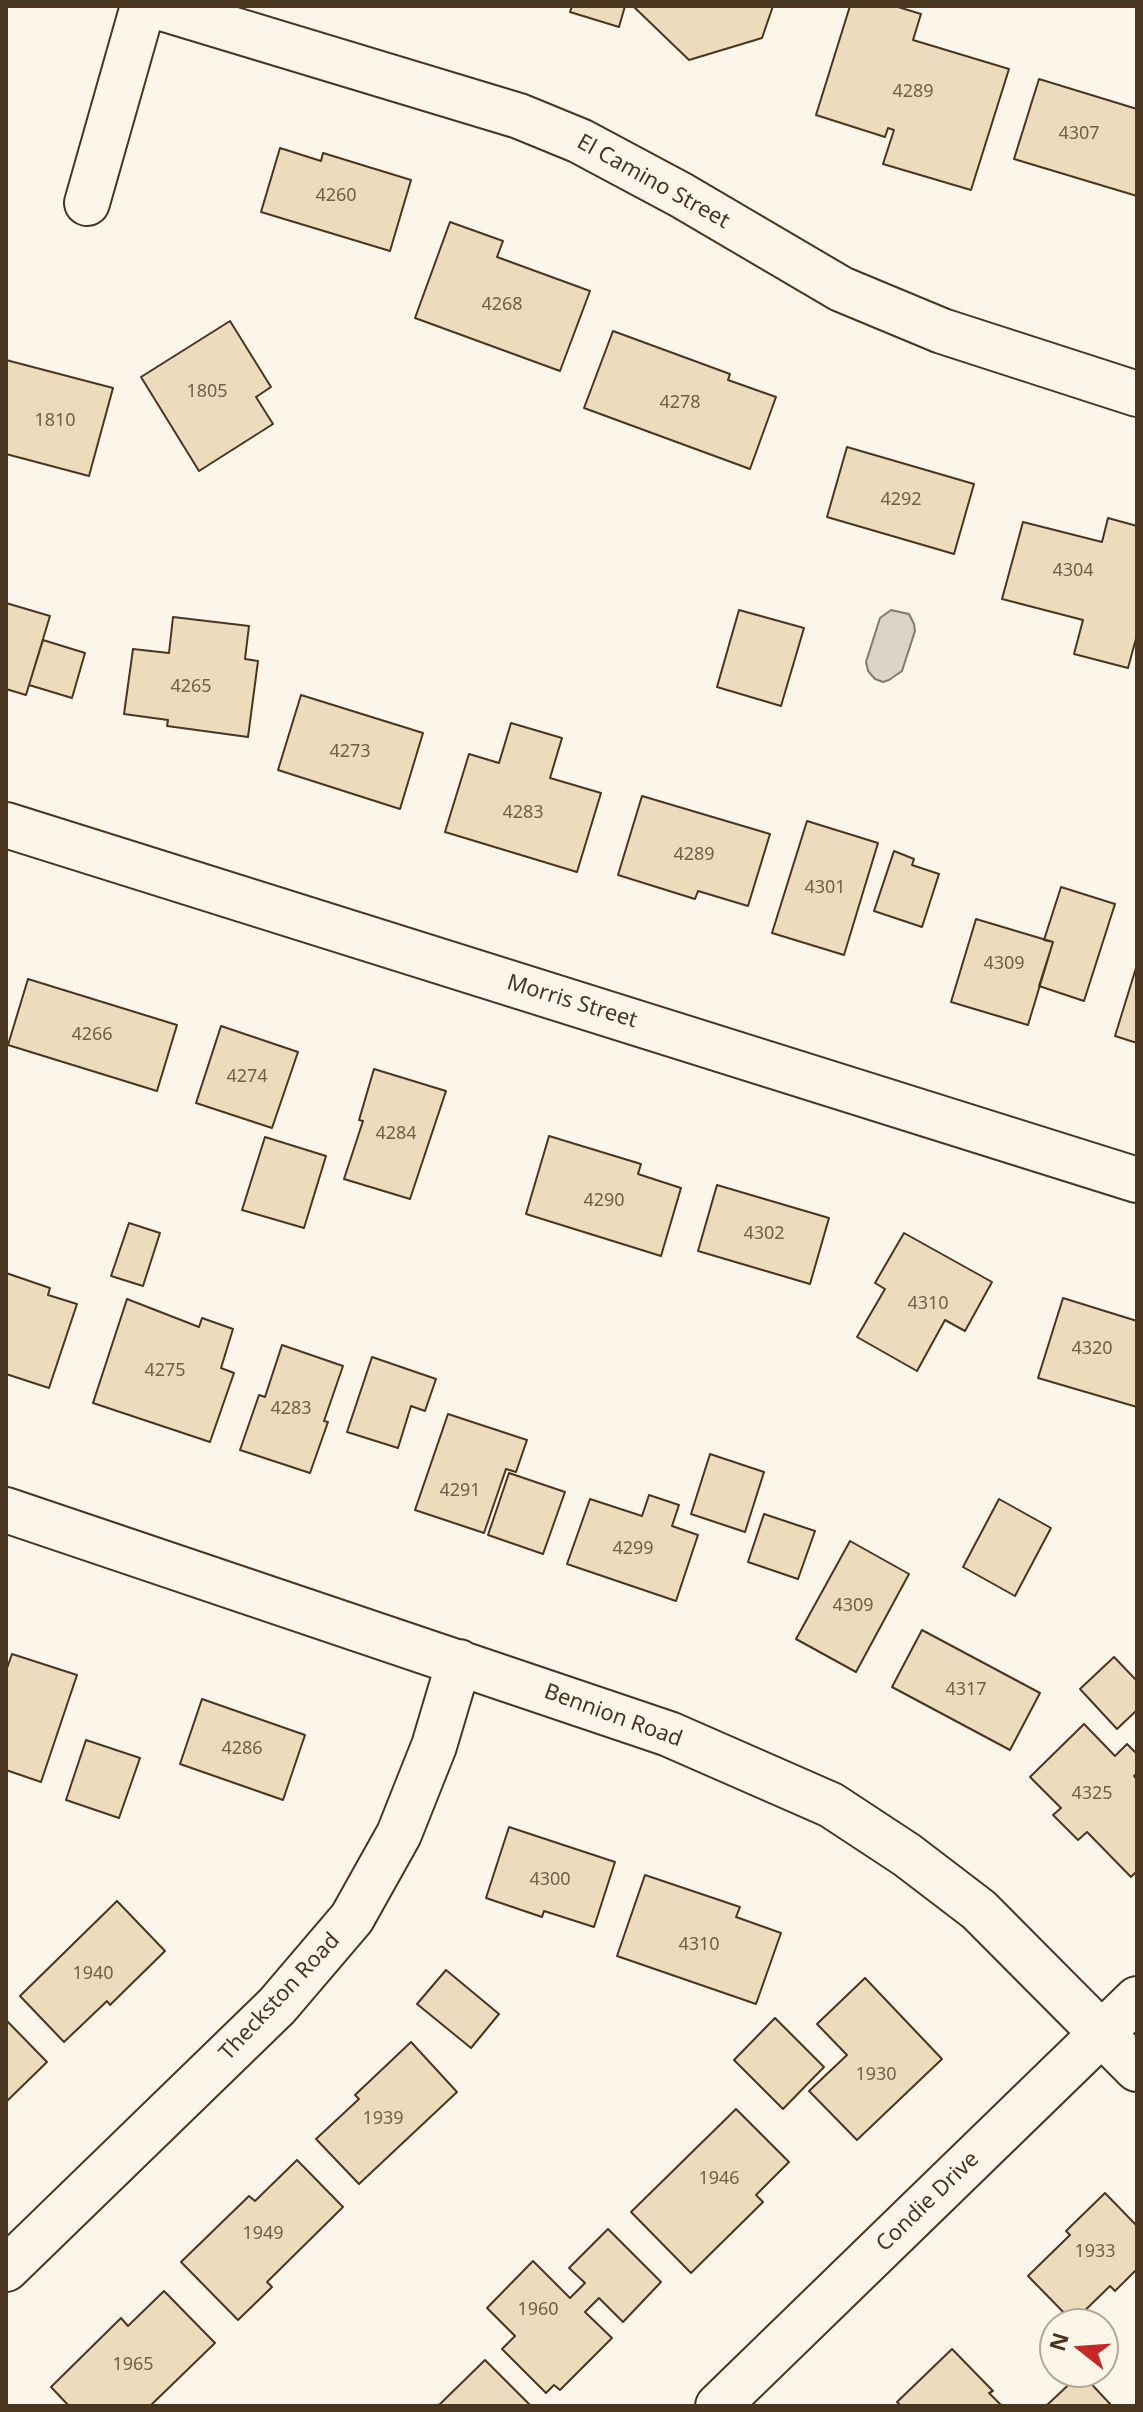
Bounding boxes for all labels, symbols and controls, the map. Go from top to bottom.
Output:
house number: 4289 [892,81,934,103]
house number: 4307 [1058,123,1100,145]
street label: El Camino Street [572,129,734,235]
house number: 4260 [315,185,357,207]
house number: 4268 [481,294,523,316]
house number: 1805 [186,381,228,403]
house number: 4278 [659,392,701,414]
house number: 1810 [34,410,76,432]
house number: 4292 [880,489,922,511]
house number: 4304 [1052,560,1094,582]
house number: 4265 [170,676,212,698]
house number: 4273 [329,741,371,763]
house number: 4283 [502,802,544,824]
house number: 4289 [673,844,715,866]
house number: 4301 [804,877,846,899]
house number: 4309 [983,953,1025,975]
street label: Morris Street [504,970,640,1034]
house number: 4266 [71,1024,113,1046]
house number: 4274 [226,1066,268,1088]
house number: 4284 [375,1123,417,1145]
house number: 4290 [583,1190,625,1212]
house number: 4302 [743,1223,785,1245]
house number: 4310 [907,1293,949,1315]
house number: 4320 [1071,1338,1113,1360]
house number: 4275 [144,1360,186,1382]
house number: 4283 [270,1398,312,1420]
house number: 4291 [439,1480,481,1502]
house number: 4299 [612,1538,654,1560]
house number: 4309 [832,1595,874,1617]
street label: Bennion Road [540,1679,686,1753]
house number: 4317 [945,1679,987,1701]
house number: 4286 [221,1738,263,1760]
house number: 4325 [1071,1783,1113,1805]
house number: 4300 [529,1869,571,1891]
street label: Theckston Road [214,1928,346,2066]
house number: 4310 [678,1934,720,1956]
house number: 1940 [72,1963,114,1985]
house number: 1930 [855,2064,897,2086]
house number: 1939 [362,2108,404,2130]
street label: Condie Drive [871,2146,985,2258]
house number: 1946 [698,2168,740,2190]
house number: 1949 [242,2223,284,2245]
house number: 1933 [1074,2241,1116,2263]
house number: 1960 [517,2299,559,2321]
north arrow [1039,2308,1119,2388]
text: N [1041,2329,1075,2355]
house number: 1965 [112,2354,154,2376]

